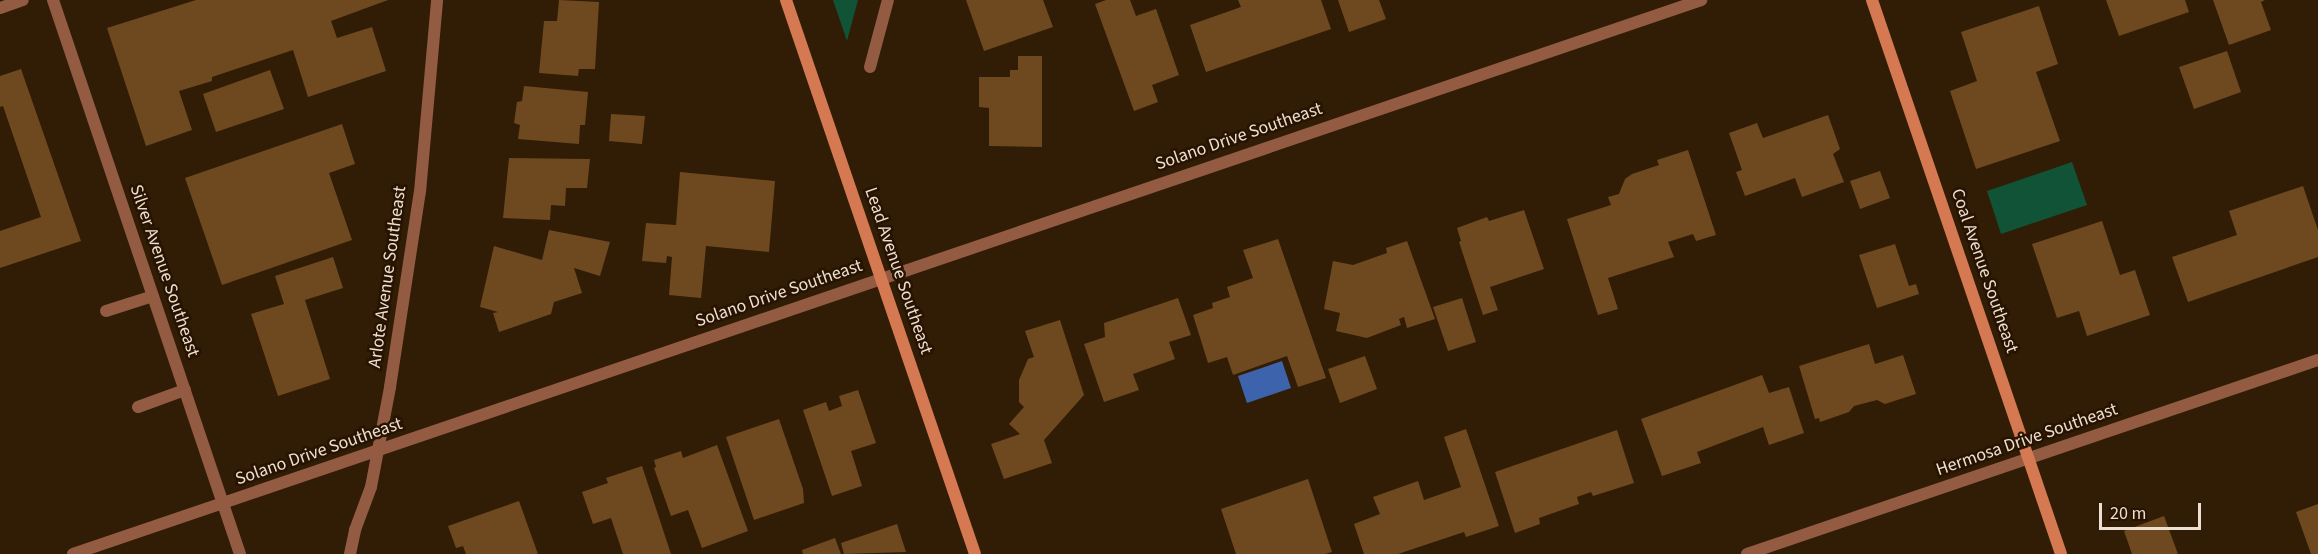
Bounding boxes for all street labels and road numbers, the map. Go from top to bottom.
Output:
street label: Solano Drive Southeast [1153,98,1325,176]
street label: Silver Avenue Southeast [124,182,204,360]
street label: Arlote Avenue Southeast [365,185,411,369]
street label: Lead Avenue Southeast [859,185,937,357]
street label: Coal Avenue Southeast [1946,186,2022,356]
street label: Solano Drive Southeast [693,255,865,333]
street label: Hermosa Drive Southeast [1933,399,2121,481]
street label: Solano Drive Southeast [233,413,405,491]

